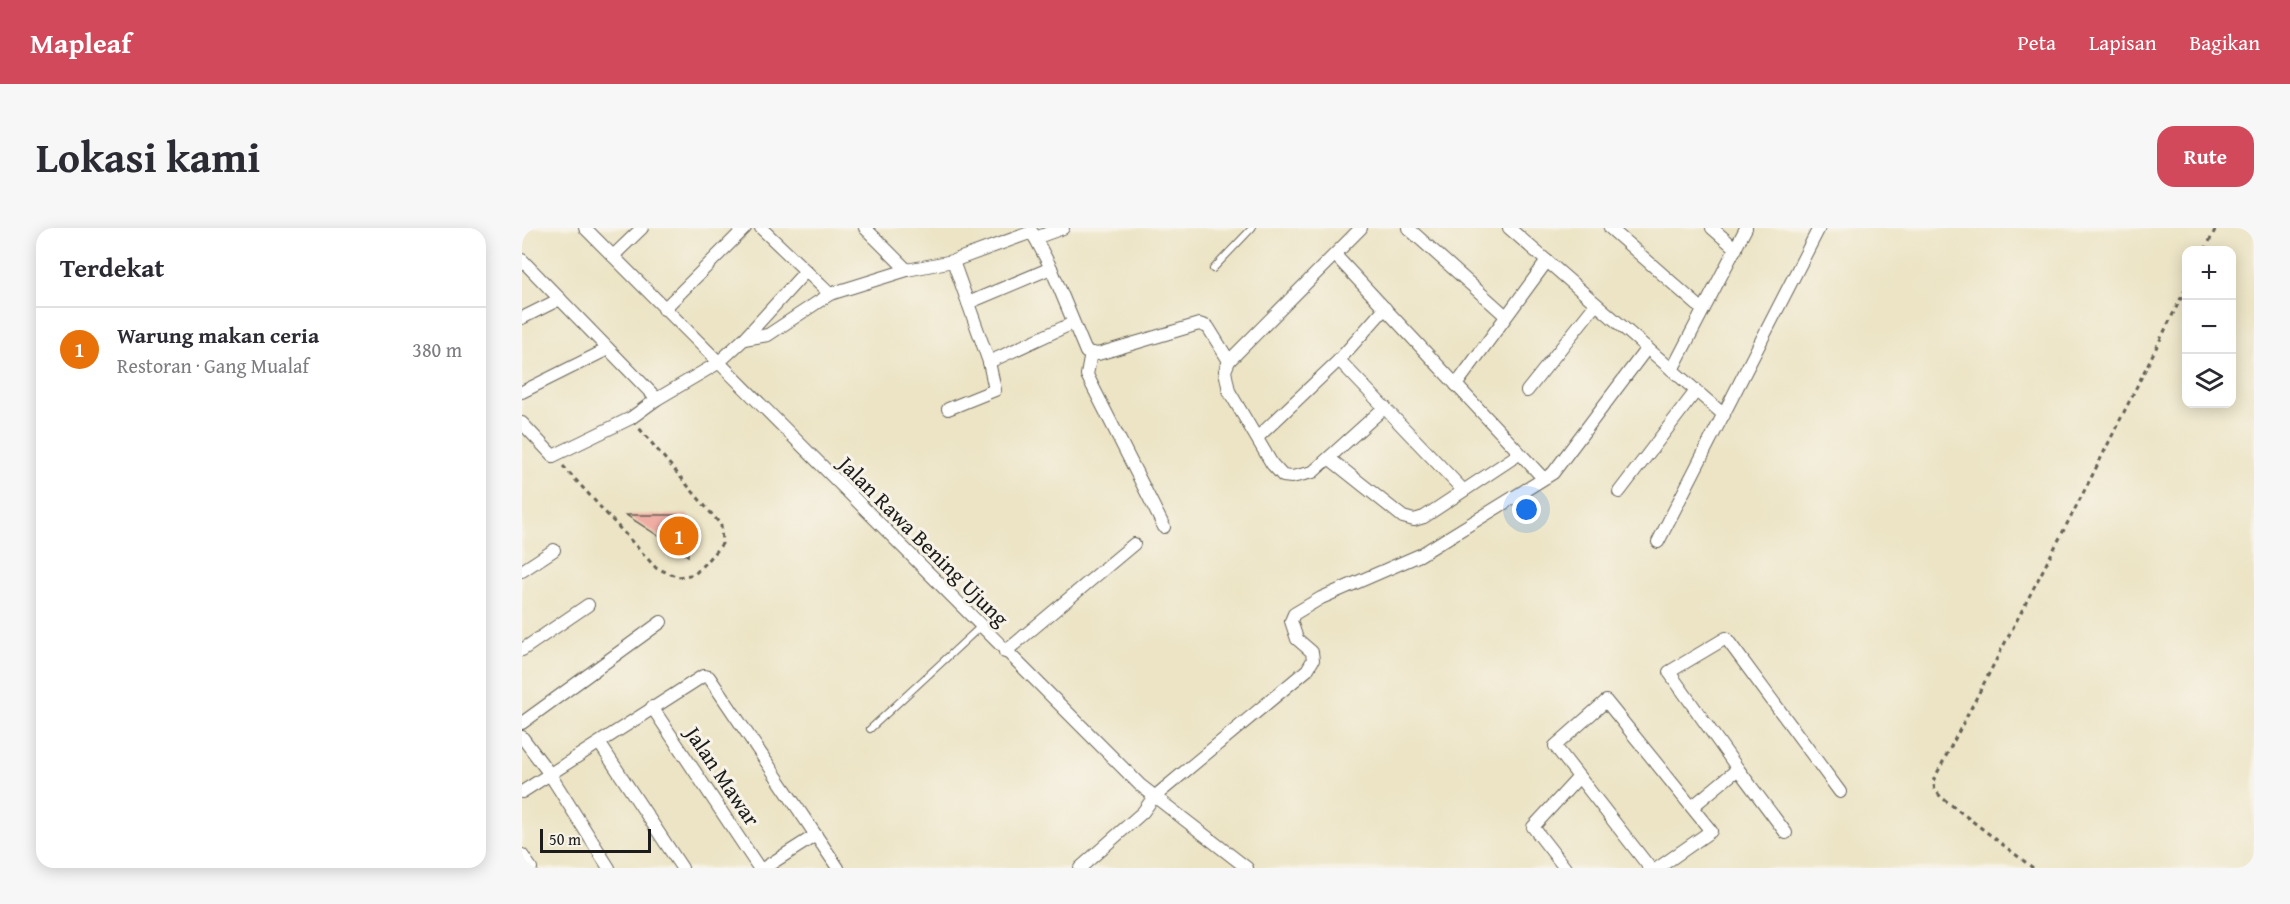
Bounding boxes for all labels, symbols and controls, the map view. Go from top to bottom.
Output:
text: Mapleaf [30,22,131,63]
text: Peta [2018,27,2056,58]
text: Lapisan [2089,27,2156,58]
text: Bagikan [2189,27,2260,58]
text: Lokasi kami [36,126,260,187]
button: Rute [2157,126,2254,187]
map controls [2182,246,2236,408]
button: + [2182,246,2236,300]
text: Terdekat [60,248,164,287]
button: − [2182,300,2236,354]
text: Warung makan ceria [117,319,319,351]
text: 1 [74,335,85,364]
text: 380 m [412,335,462,364]
text: Restoran · Gang Mualaf [117,351,309,380]
button: layers [2182,354,2236,408]
street label: Jalan Rawa Bening Ujung [829,446,1016,633]
your location [1512,495,1541,524]
pin: 1 [660,514,698,558]
street label: Jalan Mawar [676,717,768,832]
scale bar [540,826,651,854]
text: 50 m [549,827,581,851]

